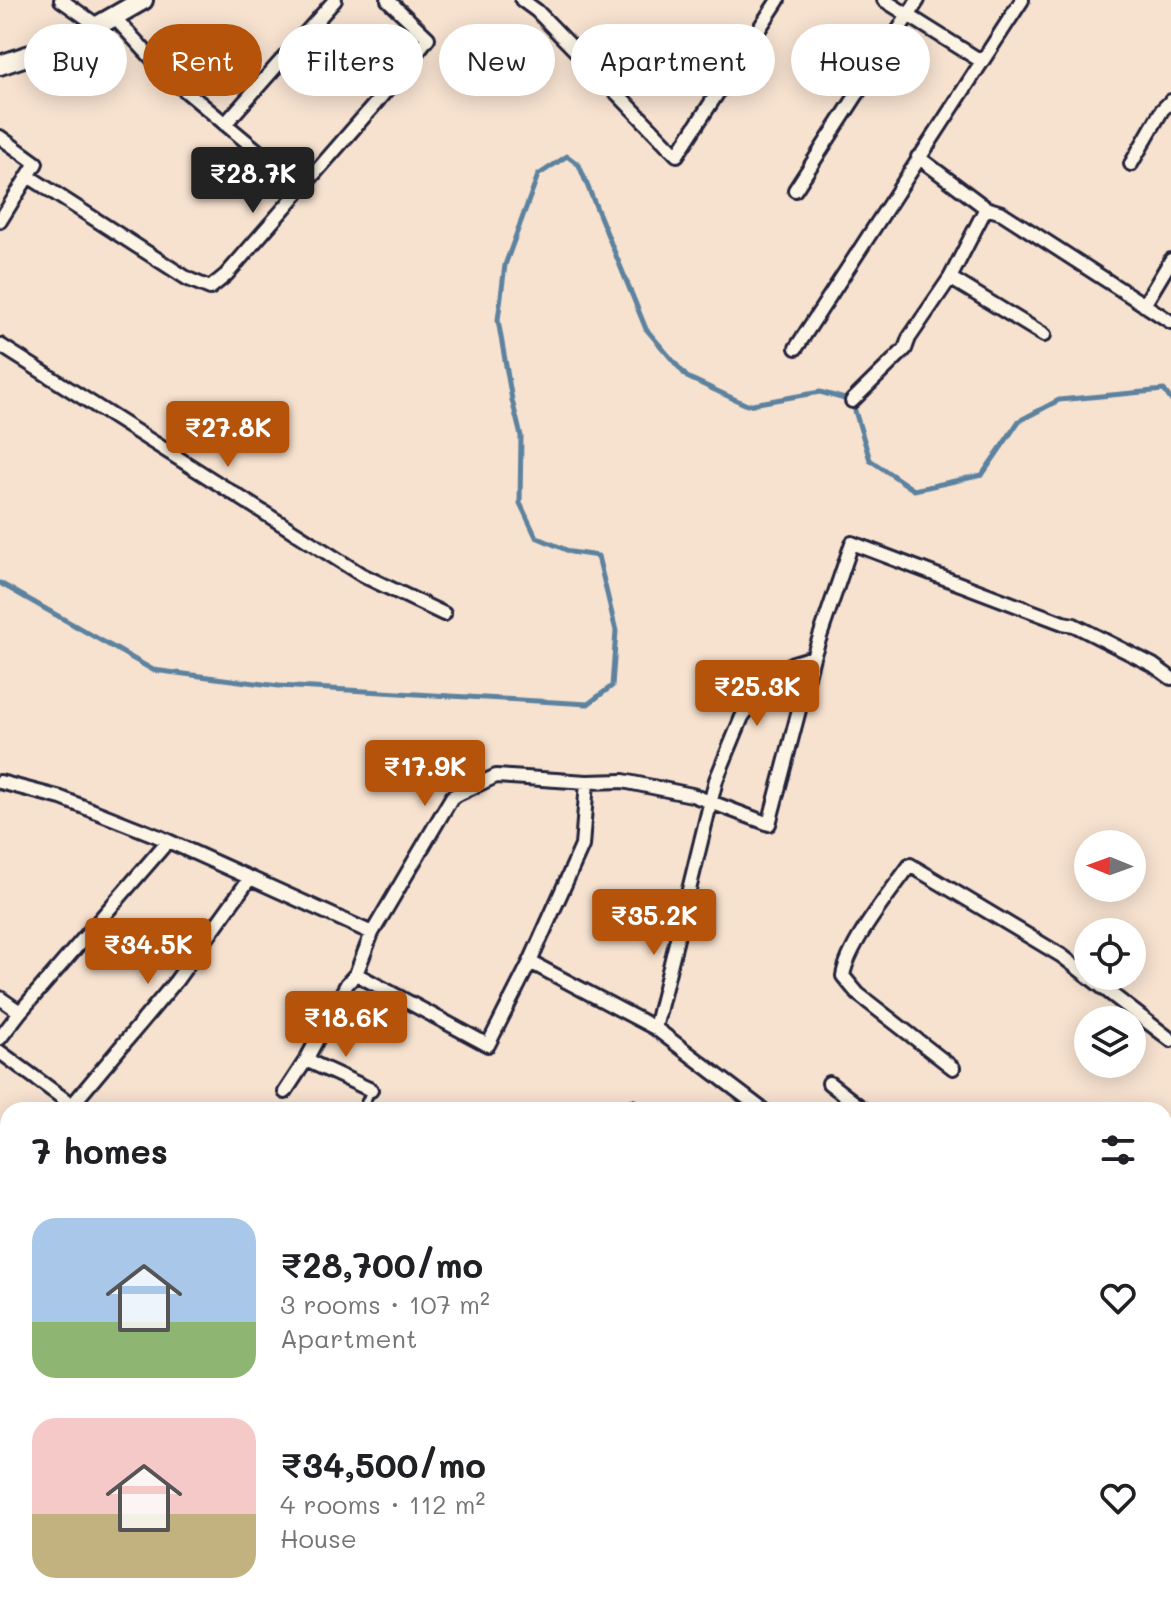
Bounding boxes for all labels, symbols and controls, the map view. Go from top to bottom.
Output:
chip: Buy [24,24,127,96]
chip: Rent [143,24,262,96]
chip: Filters [278,24,423,96]
chip: New [439,24,555,96]
chip: Apartment [571,24,775,96]
chip: House [791,24,930,96]
pin: ₹28.7K [188,147,318,215]
text: ₹28.7K [209,156,297,190]
pin: ₹27.8K [163,401,293,469]
text: ₹27.8K [184,410,272,444]
pin: ₹25.3K [692,660,822,728]
text: ₹25.3K [713,669,801,703]
pin: ₹17.9K [360,740,490,808]
text: ₹17.9K [383,749,467,783]
north arrow [1074,830,1146,902]
map controls [1074,830,1146,1078]
pin: ₹35.2K [589,889,719,957]
text: ₹35.2K [610,898,698,932]
pin: ₹34.5K [83,918,213,986]
button: locate [1074,918,1146,990]
text: ₹34.5K [103,927,193,961]
pin: ₹18.6K [281,991,411,1059]
text: ₹18.6K [303,1000,389,1034]
button: layers [1074,1006,1146,1078]
text: 7 homes [32,1128,168,1173]
icon: filters [1096,1128,1140,1172]
text: ₹28,700/mo [280,1242,483,1287]
icon: home [96,1250,192,1346]
icon: heart [1096,1276,1140,1320]
text: 3 rooms · 107 m² [280,1287,490,1321]
text: Apartment [280,1321,417,1355]
text: ₹34,500/mo [280,1442,486,1487]
icon: home [96,1450,192,1546]
icon: heart [1096,1476,1140,1520]
text: 4 rooms · 112 m² [280,1487,485,1521]
text: House [280,1521,357,1555]

